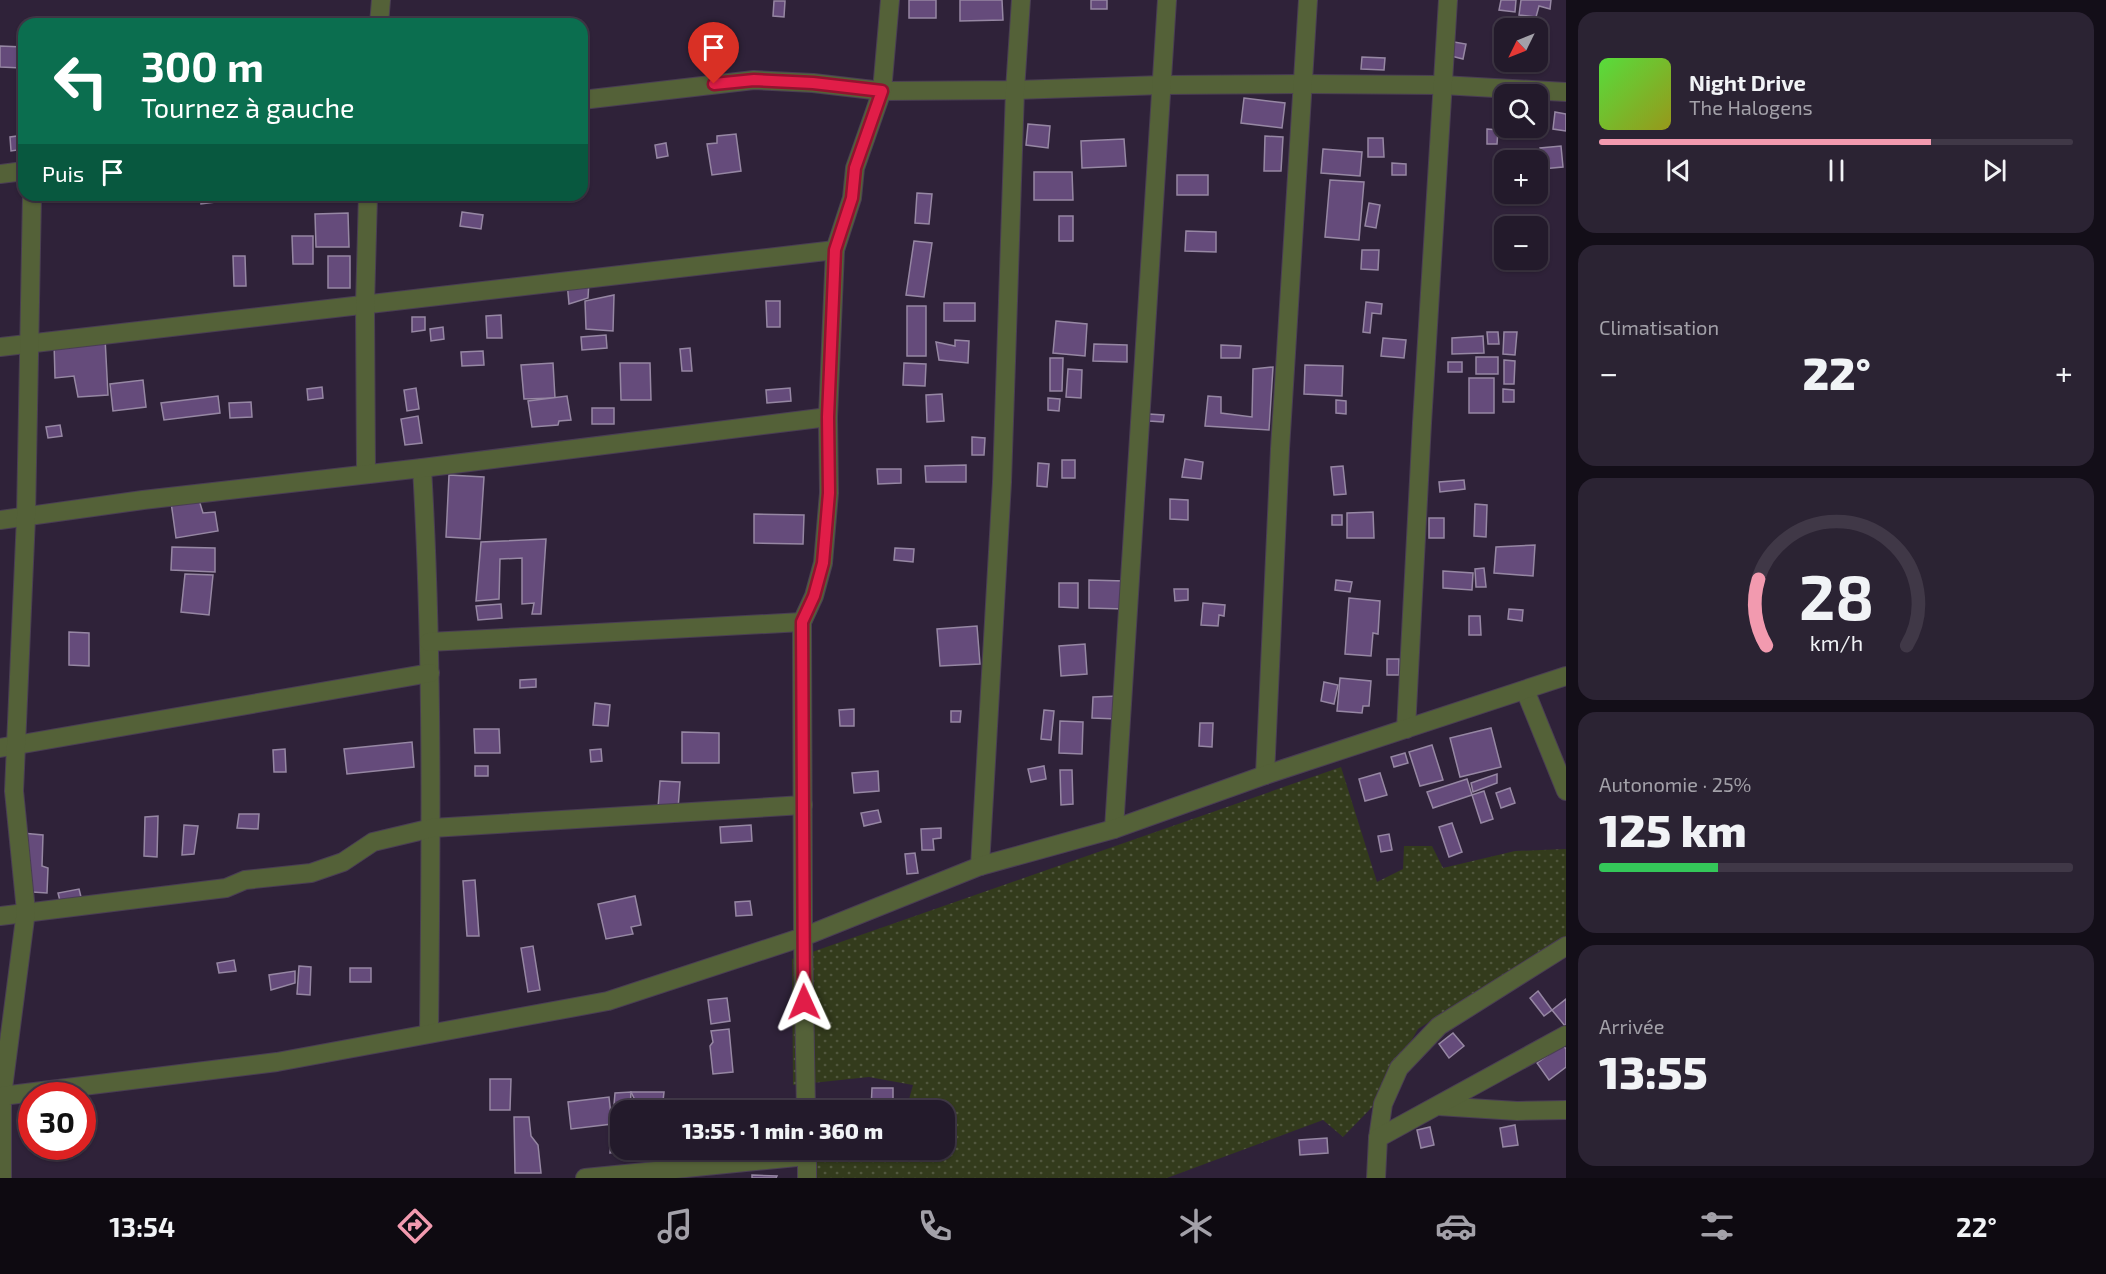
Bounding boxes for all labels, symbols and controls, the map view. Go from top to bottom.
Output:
north arrow [1494,18,1548,72]
map controls [1494,18,1548,270]
pin [688,22,739,84]
icon: arrive [697,31,730,64]
text: 300 m [141,40,264,90]
icon: left [42,42,120,120]
text: Night Drive [1689,69,1806,95]
button: search [1494,84,1548,138]
text: Tournez à gauche [141,91,355,123]
text: The Halogens [1689,95,1813,119]
button: + [1494,150,1548,204]
icon: previous [1662,154,1695,187]
icon: pause [1820,154,1853,187]
icon: next [1978,154,2011,187]
icon: arrive [96,156,129,189]
text: Puis [42,160,84,186]
button: − [1494,216,1548,270]
text: Climatisation [1599,315,1719,339]
text: 22° [1802,345,1871,399]
text: − [1599,352,1618,392]
text: + [2055,352,2073,392]
text: 28 [1798,558,1874,633]
text: km/h [1809,630,1863,655]
text: Autonomie · 25% [1599,772,1752,796]
text: 125 km [1599,802,1747,856]
position arrow [772,970,836,1034]
text: Arrivée [1599,1014,1664,1038]
text: 13:55 [1599,1044,1708,1098]
speed limit sign: 30 [18,1082,96,1160]
text: 13:55 · 1 min · 360 m [682,1117,883,1143]
icon: directions [394,1205,436,1247]
icon: music [654,1205,696,1247]
icon: phone [914,1205,956,1247]
icon: climate [1175,1205,1217,1247]
icon: car [1435,1205,1477,1247]
icon: filters [1696,1205,1738,1247]
text: 13:54 [109,1210,175,1242]
text: 22° [1956,1210,1997,1242]

